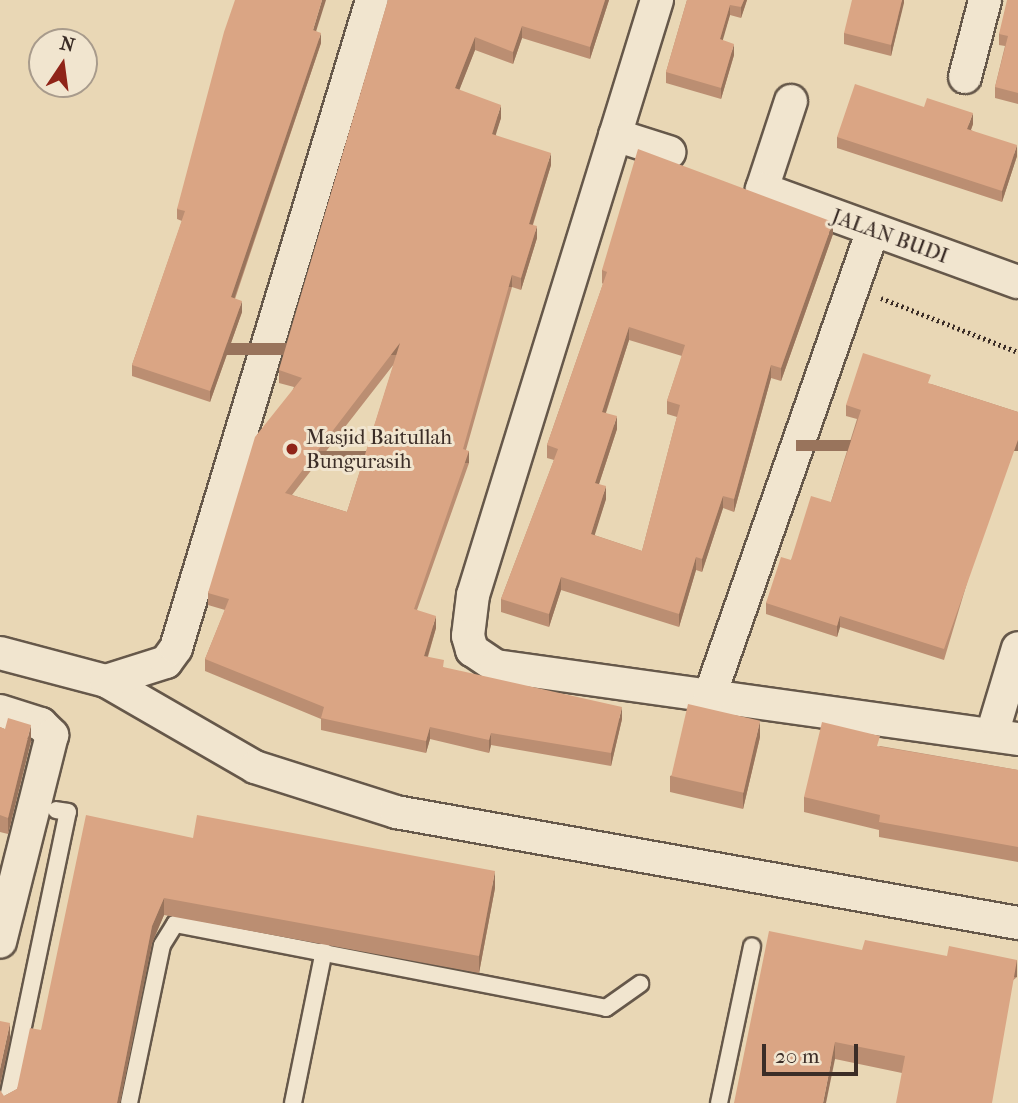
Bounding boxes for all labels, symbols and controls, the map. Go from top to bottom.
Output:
north arrow [28,28,98,98]
text: N [58,32,77,57]
street label: JALAN BUDI [828,203,952,269]
place label: Masjid Baitullah Bungurasih [306,424,452,474]
marker: Masjid Baitullah Bungurasih [284,441,300,457]
scale bar [766,1030,862,1074]
text: 20 m [775,1044,819,1068]

